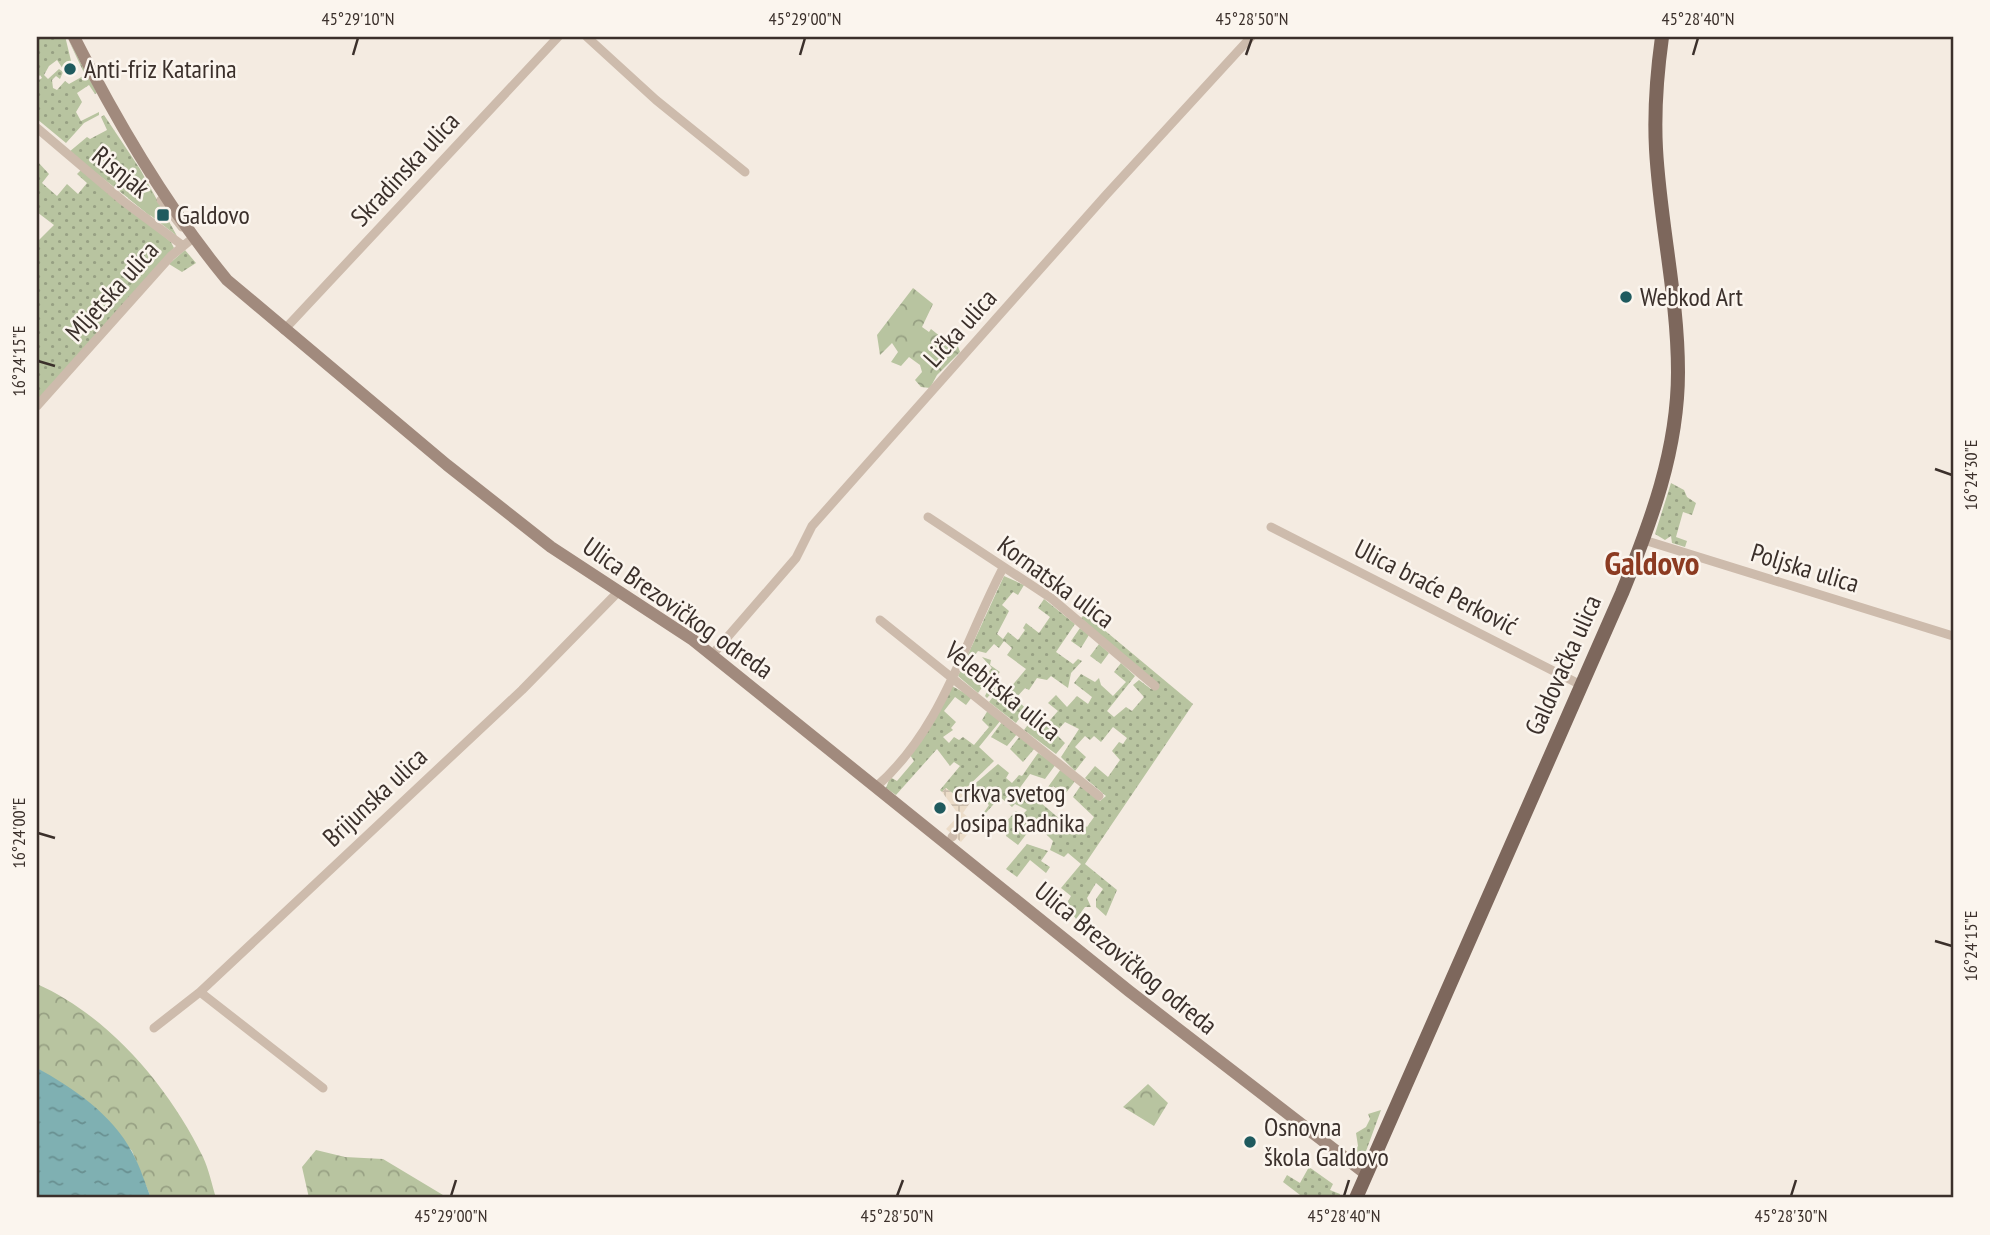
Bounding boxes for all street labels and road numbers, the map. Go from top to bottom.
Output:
street label: Skradinska ulica [343,105,466,233]
street label: Risnjak [86,139,157,205]
street label: Mljetska ulica [58,234,165,348]
street label: Lička ulica [916,282,1003,374]
street label: Kornatska ulica [991,528,1121,635]
street label: Ulica Brezovičkog odreda [577,530,780,686]
street label: Ulica braće Perković [1349,531,1523,642]
street label: Poljska ulica [1747,535,1863,600]
street label: Galdovačka ulica [1517,590,1608,740]
street label: Velebitska ulica [938,633,1068,747]
street label: Brijunska ulica [316,740,434,853]
street label: Ulica Brezovičkog odreda [1028,874,1224,1041]

